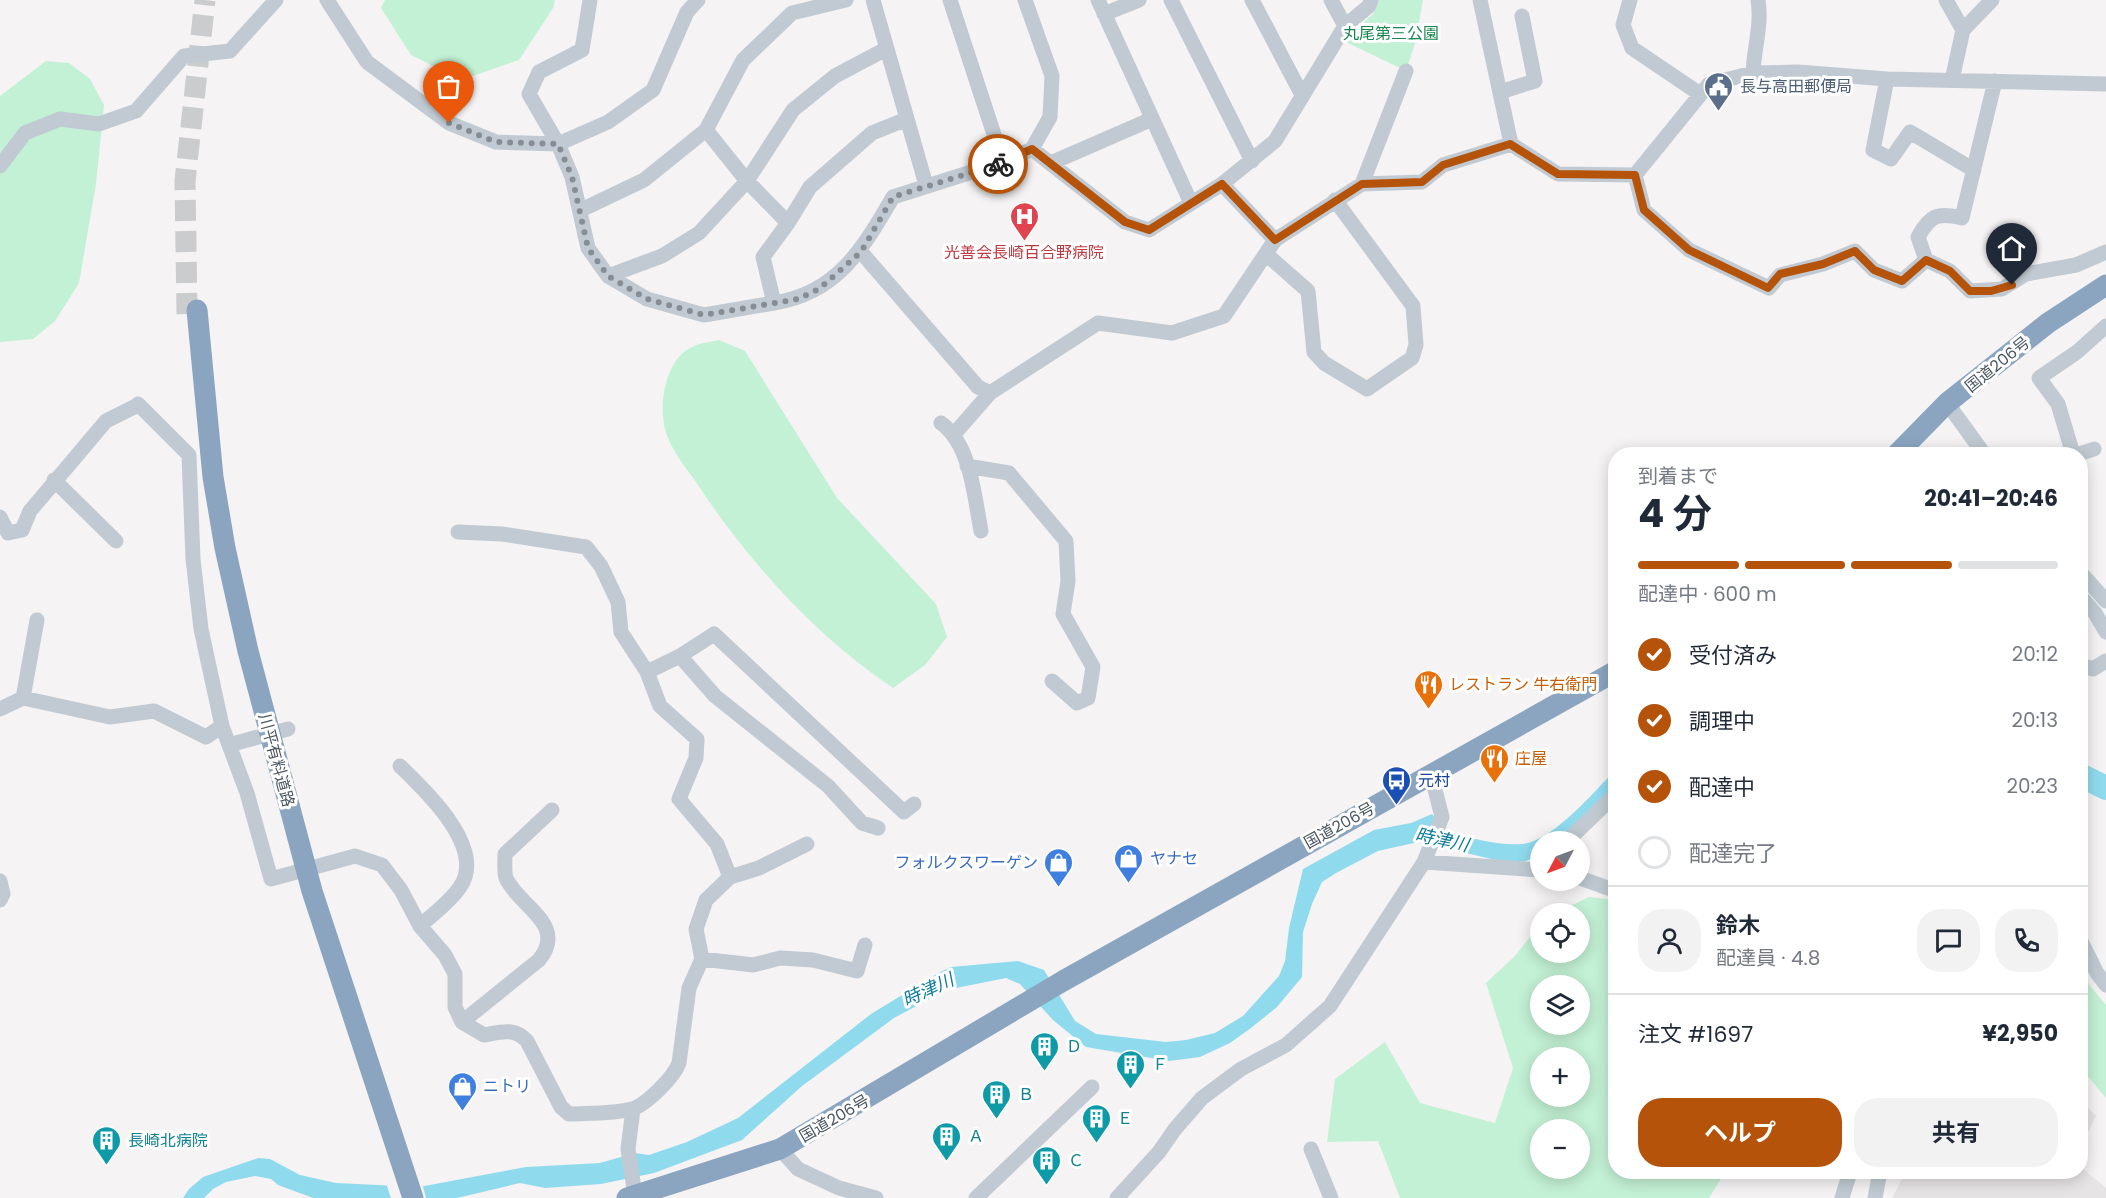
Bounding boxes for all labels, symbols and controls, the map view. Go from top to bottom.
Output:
park label: 丸尾第三公園 [1343,22,1439,45]
pin [423,61,474,123]
icon: bag [432,70,465,103]
public building icon: 長与高田郵便局 [1703,70,1735,112]
place label: 長与高田郵便局 [1740,75,1852,98]
courier [968,134,1028,194]
icon: bike [982,148,1015,181]
hospital icon: 光善会長崎百合野病院 [1008,200,1040,242]
pin [1986,223,2037,285]
icon: home [1995,232,2028,265]
place label: 光善会長崎百合野病院 [944,241,1104,264]
street label: 国道206号 [1960,331,2035,398]
text: 到着まで [1638,462,1718,490]
text: 20:41–20:46 [1924,483,2058,514]
text: 4 分 [1638,486,1712,541]
text: 配達中 · 600 m [1638,580,1777,608]
icon: check [1638,638,1671,671]
text: 受付済み [1689,640,1777,671]
text: 20:12 [2012,640,2058,668]
restaurant icon: レストラン 牛右衛門 [1412,668,1444,710]
place label: レストラン 牛右衛門 [1449,673,1597,696]
icon: check [1638,704,1671,737]
text: 調理中 [1689,706,1755,737]
text: 20:13 [2012,706,2058,734]
street label: 川平有料道路 [253,711,300,809]
restaurant icon: 庄屋 [1478,742,1510,784]
place label: 庄屋 [1515,747,1547,770]
bus stop icon: 元村 [1381,764,1413,806]
place label: 元村 [1418,769,1450,792]
icon: check [1638,770,1671,803]
text: 配達中 [1689,772,1755,803]
text: 20:23 [2006,772,2058,800]
street label: 国道206号 [1300,797,1379,854]
water label: 時津川 [1413,822,1473,858]
north arrow [1530,831,1590,891]
map controls [1530,831,1590,1179]
text: 配達完了 [1689,838,1777,869]
shop icon: ヤナセ [1113,842,1145,884]
shop icon: フォルクスワーゲン [1043,846,1075,888]
place label: ヤナセ [1150,847,1198,870]
place label: フォルクスワーゲン [894,851,1038,874]
button: locate [1530,903,1590,963]
button: person [1638,909,1701,972]
button: chat [1917,909,1980,972]
button: phone [1995,909,2058,972]
text: 鈴木 [1716,910,1760,941]
text: 配達員 · 4.8 [1716,944,1820,972]
water label: 時津川 [898,966,959,1012]
button: layers [1530,975,1590,1035]
text: ¥2,950 [1982,1018,2058,1049]
text: 注文 #1697 [1638,1019,1753,1050]
building icon: Ｄ [1029,1030,1061,1072]
place label: Ｄ [1066,1035,1082,1058]
button: + [1530,1047,1590,1107]
building icon: Ｆ [1115,1048,1147,1090]
place label: Ｆ [1152,1053,1168,1076]
shop icon: ニトリ [446,1070,478,1112]
place label: ニトリ [483,1075,531,1098]
building icon: Ｂ [981,1078,1013,1120]
place label: Ｂ [1018,1083,1034,1106]
street label: 国道206号 [795,1089,874,1148]
button: ヘルプ [1638,1098,1842,1167]
button: 共有 [1854,1098,2058,1167]
building icon: Ｅ [1080,1102,1112,1144]
place label: Ｅ [1117,1107,1133,1130]
button: − [1530,1119,1590,1179]
building icon: Ａ [931,1120,963,1162]
building icon: 長崎北病院 [91,1124,123,1166]
place label: Ａ [968,1125,984,1148]
place label: 長崎北病院 [128,1129,208,1152]
building icon: Ｃ [1031,1144,1063,1186]
place label: Ｃ [1068,1149,1084,1172]

